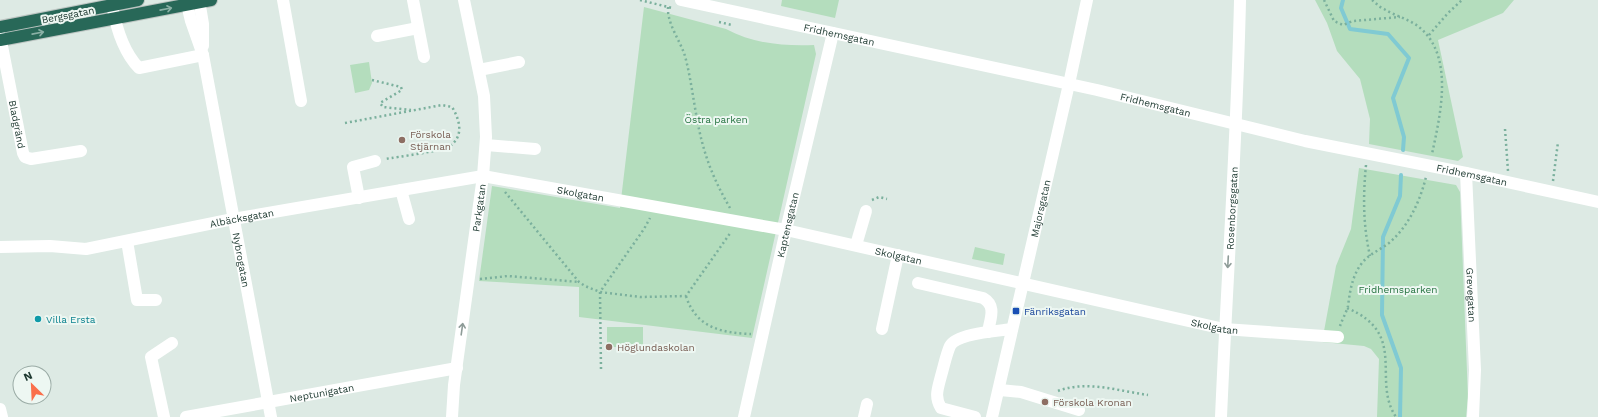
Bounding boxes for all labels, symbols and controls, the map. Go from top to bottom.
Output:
street label: Bergsgatan [41,4,95,26]
one-way arrow [159,4,172,12]
street label: Fridhemsgatan [803,21,876,47]
one-way arrow [31,29,44,37]
street label: Fridhemsgatan [1119,90,1192,118]
street label: Bladgränd [7,99,27,149]
park label: Östra parken [684,114,748,125]
place label: Förskola Stjärnan [410,129,451,152]
marker: Förskola Stjärnan [397,135,407,145]
street label: Fridhemsgatan [1435,162,1508,187]
street label: Rosenborgsgatan [1224,166,1239,250]
street label: Majorsgatan [1028,179,1052,238]
street label: Parkgatan [470,183,487,232]
street label: Skolgatan [556,184,605,203]
street label: Kaptensgatan [775,191,800,258]
street label: Albäcksgatan [209,207,275,229]
street label: Nybrogatan [231,231,252,288]
street label: Skolgatan [874,245,923,266]
one-way arrow [1225,255,1232,268]
street label: Grevegatan [1465,267,1478,322]
park label: Fridhemsparken [1359,284,1437,295]
marker: Fänriksgatan [1011,306,1021,316]
place label: Fänriksgatan [1024,306,1086,317]
marker: Villa Ersta [33,314,43,324]
place label: Villa Ersta [46,314,96,325]
street label: Skolgatan [1190,316,1239,335]
one-way arrow [458,323,466,336]
marker: Höglundaskolan [604,342,614,352]
place label: Höglundaskolan [617,342,695,353]
north arrow [12,365,52,405]
text: N [22,369,35,384]
street label: Neptunigatan [289,381,355,404]
marker: Förskola Kronan [1040,397,1050,407]
place label: Förskola Kronan [1053,397,1132,408]

